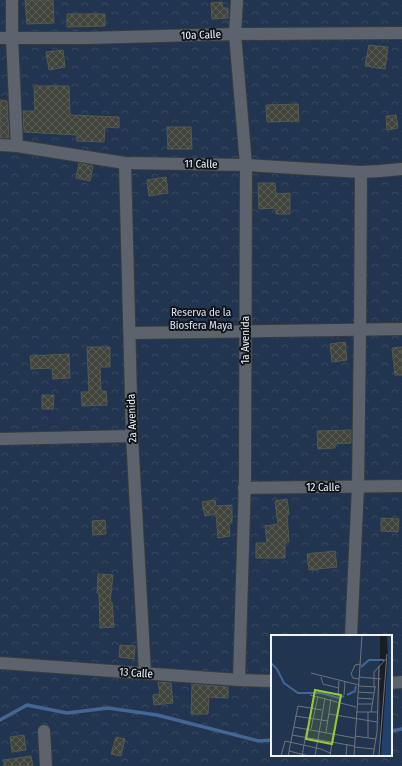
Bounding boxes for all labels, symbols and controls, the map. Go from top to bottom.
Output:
street label: 10a Calle [181,28,221,42]
street label: 11 Calle [184,157,218,171]
park label: Reserva de la Biosfera Maya [170,306,232,332]
street label: 1a Avenida [239,316,252,364]
street label: 2a Avenida [125,393,139,443]
street label: 12 Calle [306,481,340,494]
inset map [271,635,392,756]
street label: 13 Calle [119,665,153,681]

